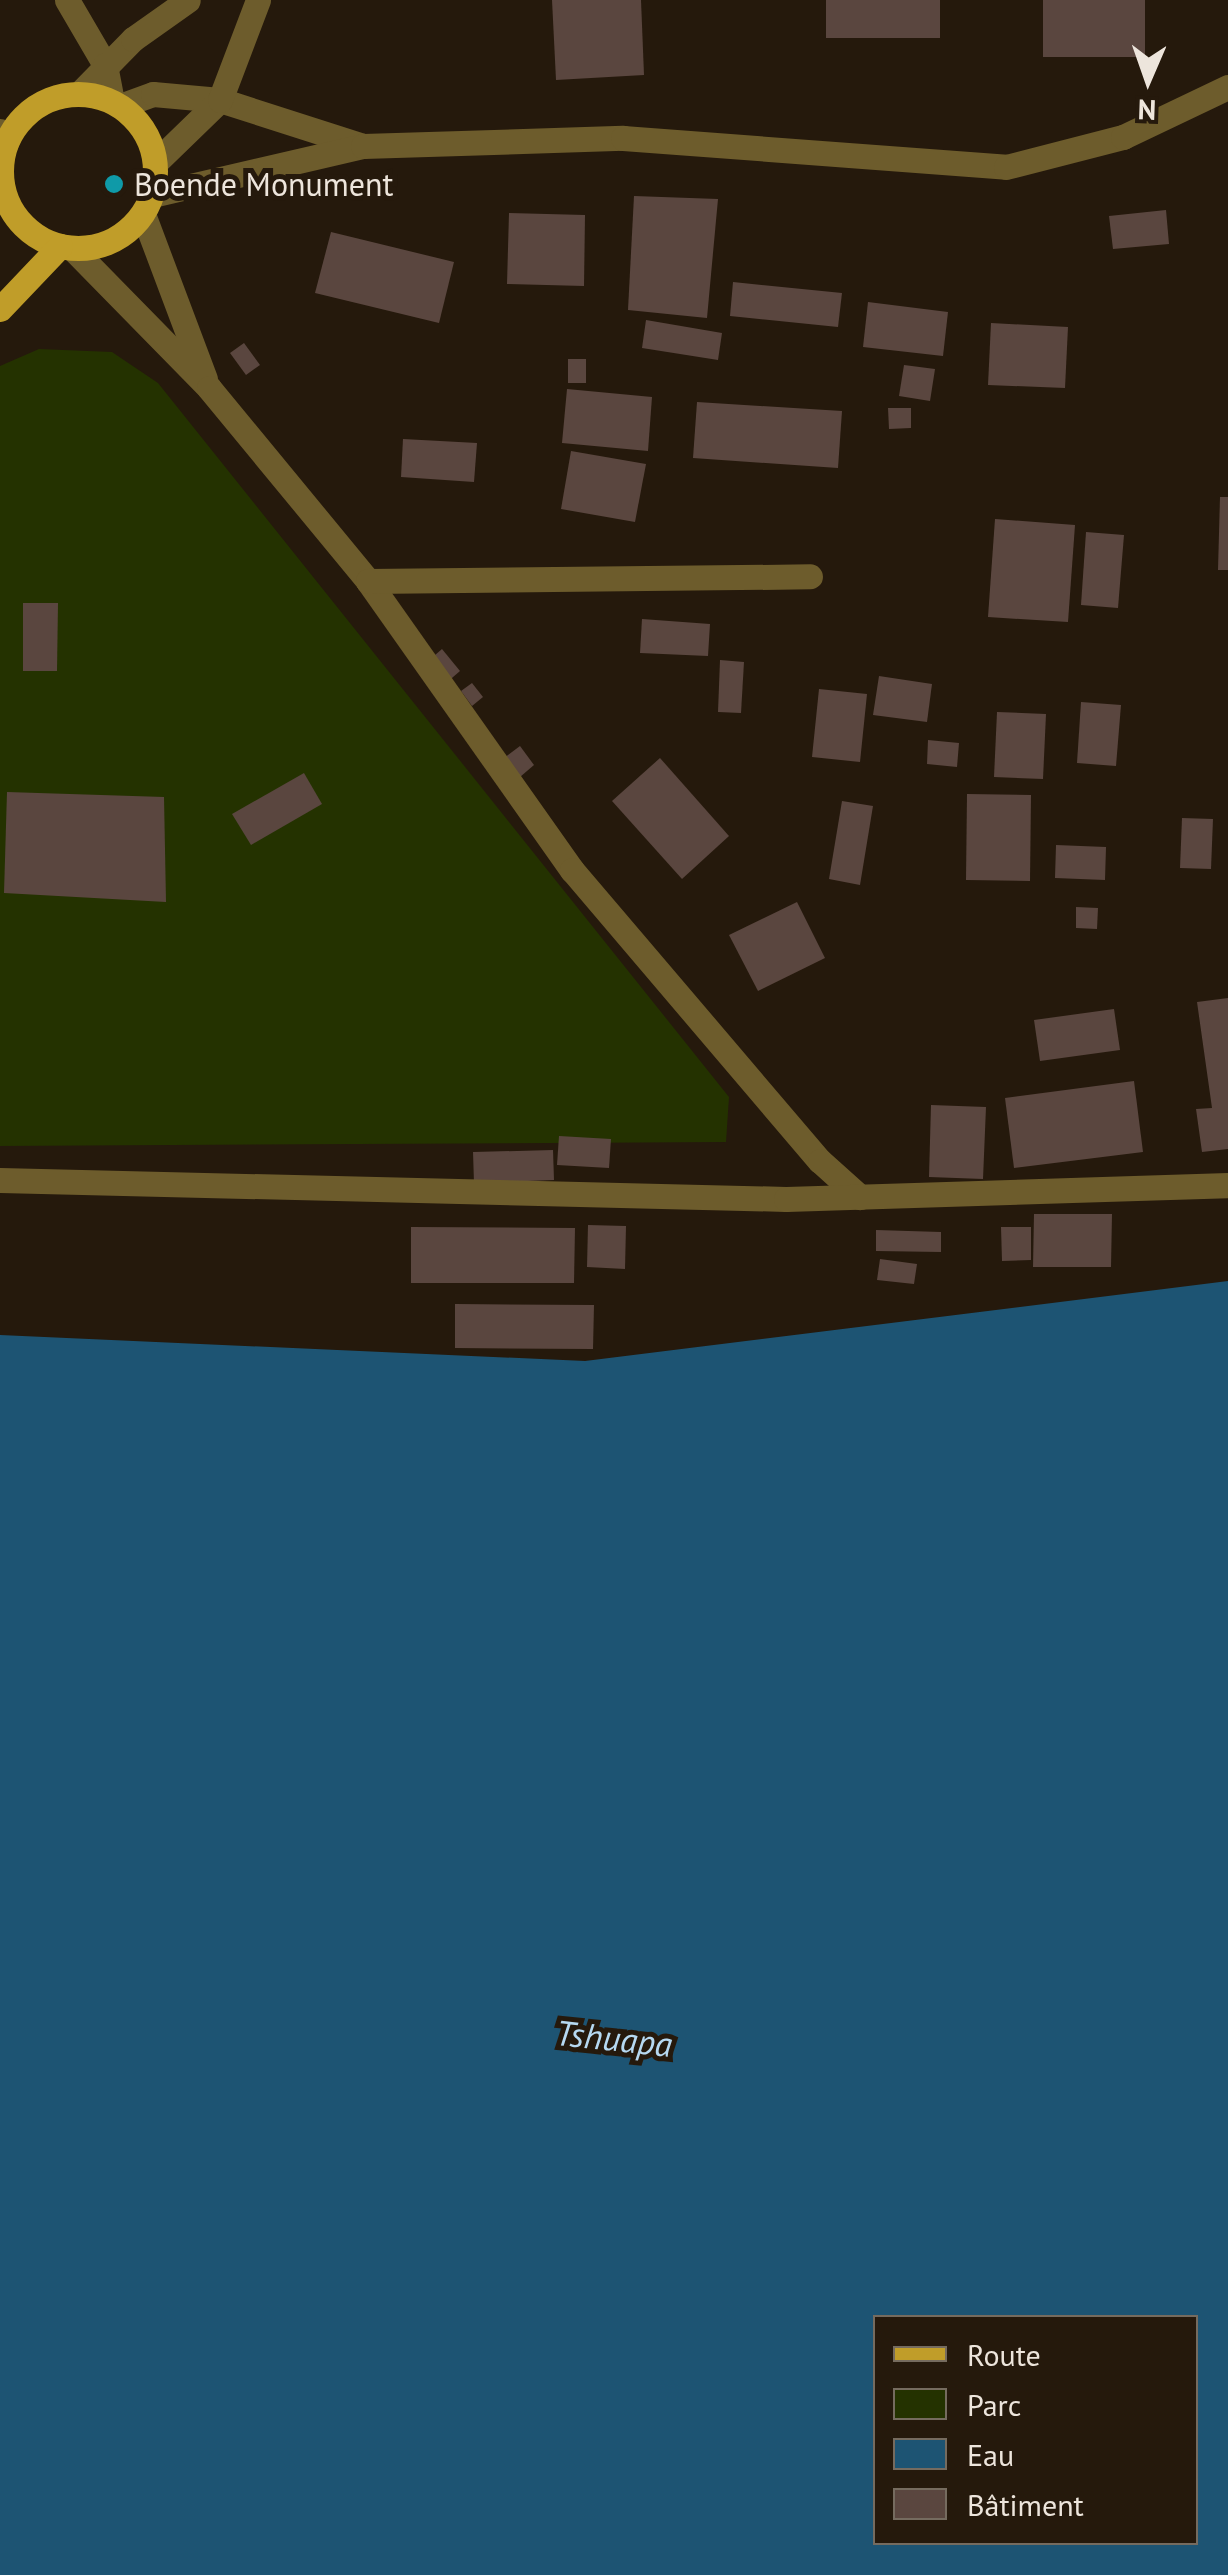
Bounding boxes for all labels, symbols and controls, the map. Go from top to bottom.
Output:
north arrow [1098,30,1198,130]
text: N [1137,92,1157,129]
place label: Boende Monument [134,165,393,203]
marker: Boende Monument [103,173,125,195]
water label: Tshuapa [554,2011,674,2065]
legend [873,2315,1198,2545]
text: Route [967,2335,1041,2374]
text: Parc [967,2385,1021,2424]
text: Eau [967,2435,1014,2474]
text: Bâtiment [967,2485,1084,2524]

